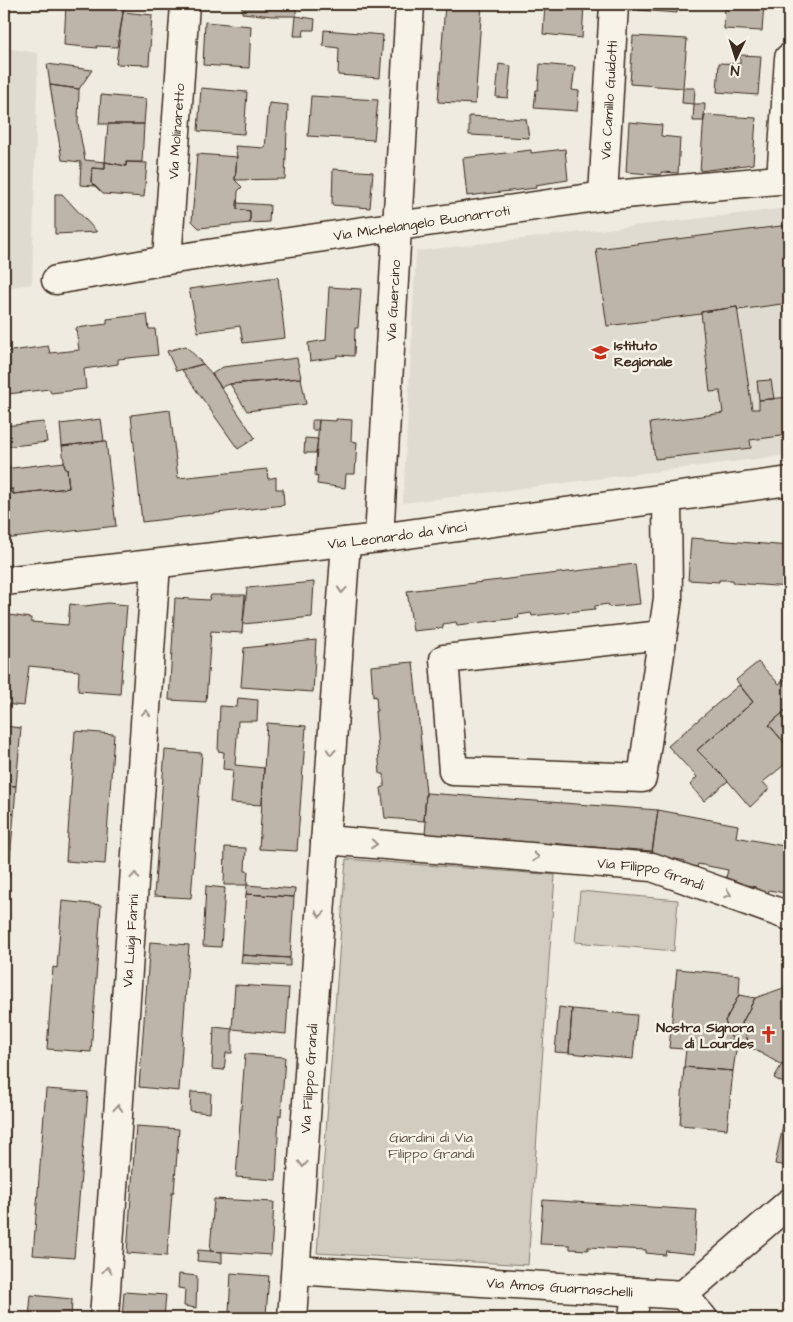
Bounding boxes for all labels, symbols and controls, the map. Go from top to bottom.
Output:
north arrow [710,32,760,82]
street label: Via Camillo Guidotti [596,40,623,160]
text: N [730,60,740,80]
street label: Via Molinaretto [164,83,190,180]
street label: Via Michelangelo Buonarroti [332,201,511,246]
street label: Via Guercino [381,259,406,342]
place label: Istituto Regionale [614,336,673,373]
school or university icon: Istituto Regionale [590,343,610,363]
street label: Via Leonardo da Vinci [327,517,468,555]
one-way arrow [337,586,348,594]
one-way arrow [140,709,151,717]
one-way arrow [326,749,337,757]
one-way arrow [370,838,378,849]
one-way arrow [532,851,540,862]
street label: Via Filippo Grandi [596,854,707,896]
one-way arrow [129,871,140,879]
one-way arrow [723,888,732,898]
street label: Via Luigi Farini [118,894,144,988]
one-way arrow [315,911,326,919]
place label: Nostra Signora di Lourdes [656,1018,755,1054]
street label: Via Filippo Grandi [296,1023,323,1134]
church icon: Nostra Signora di Lourdes [758,1025,778,1045]
one-way arrow [113,1103,124,1111]
park label: Giardini di Via Filippo Grandi [388,1128,474,1164]
one-way arrow [298,1160,309,1168]
one-way arrow [102,1265,113,1273]
street label: Via Amos Guarnaschelli [486,1273,633,1303]

